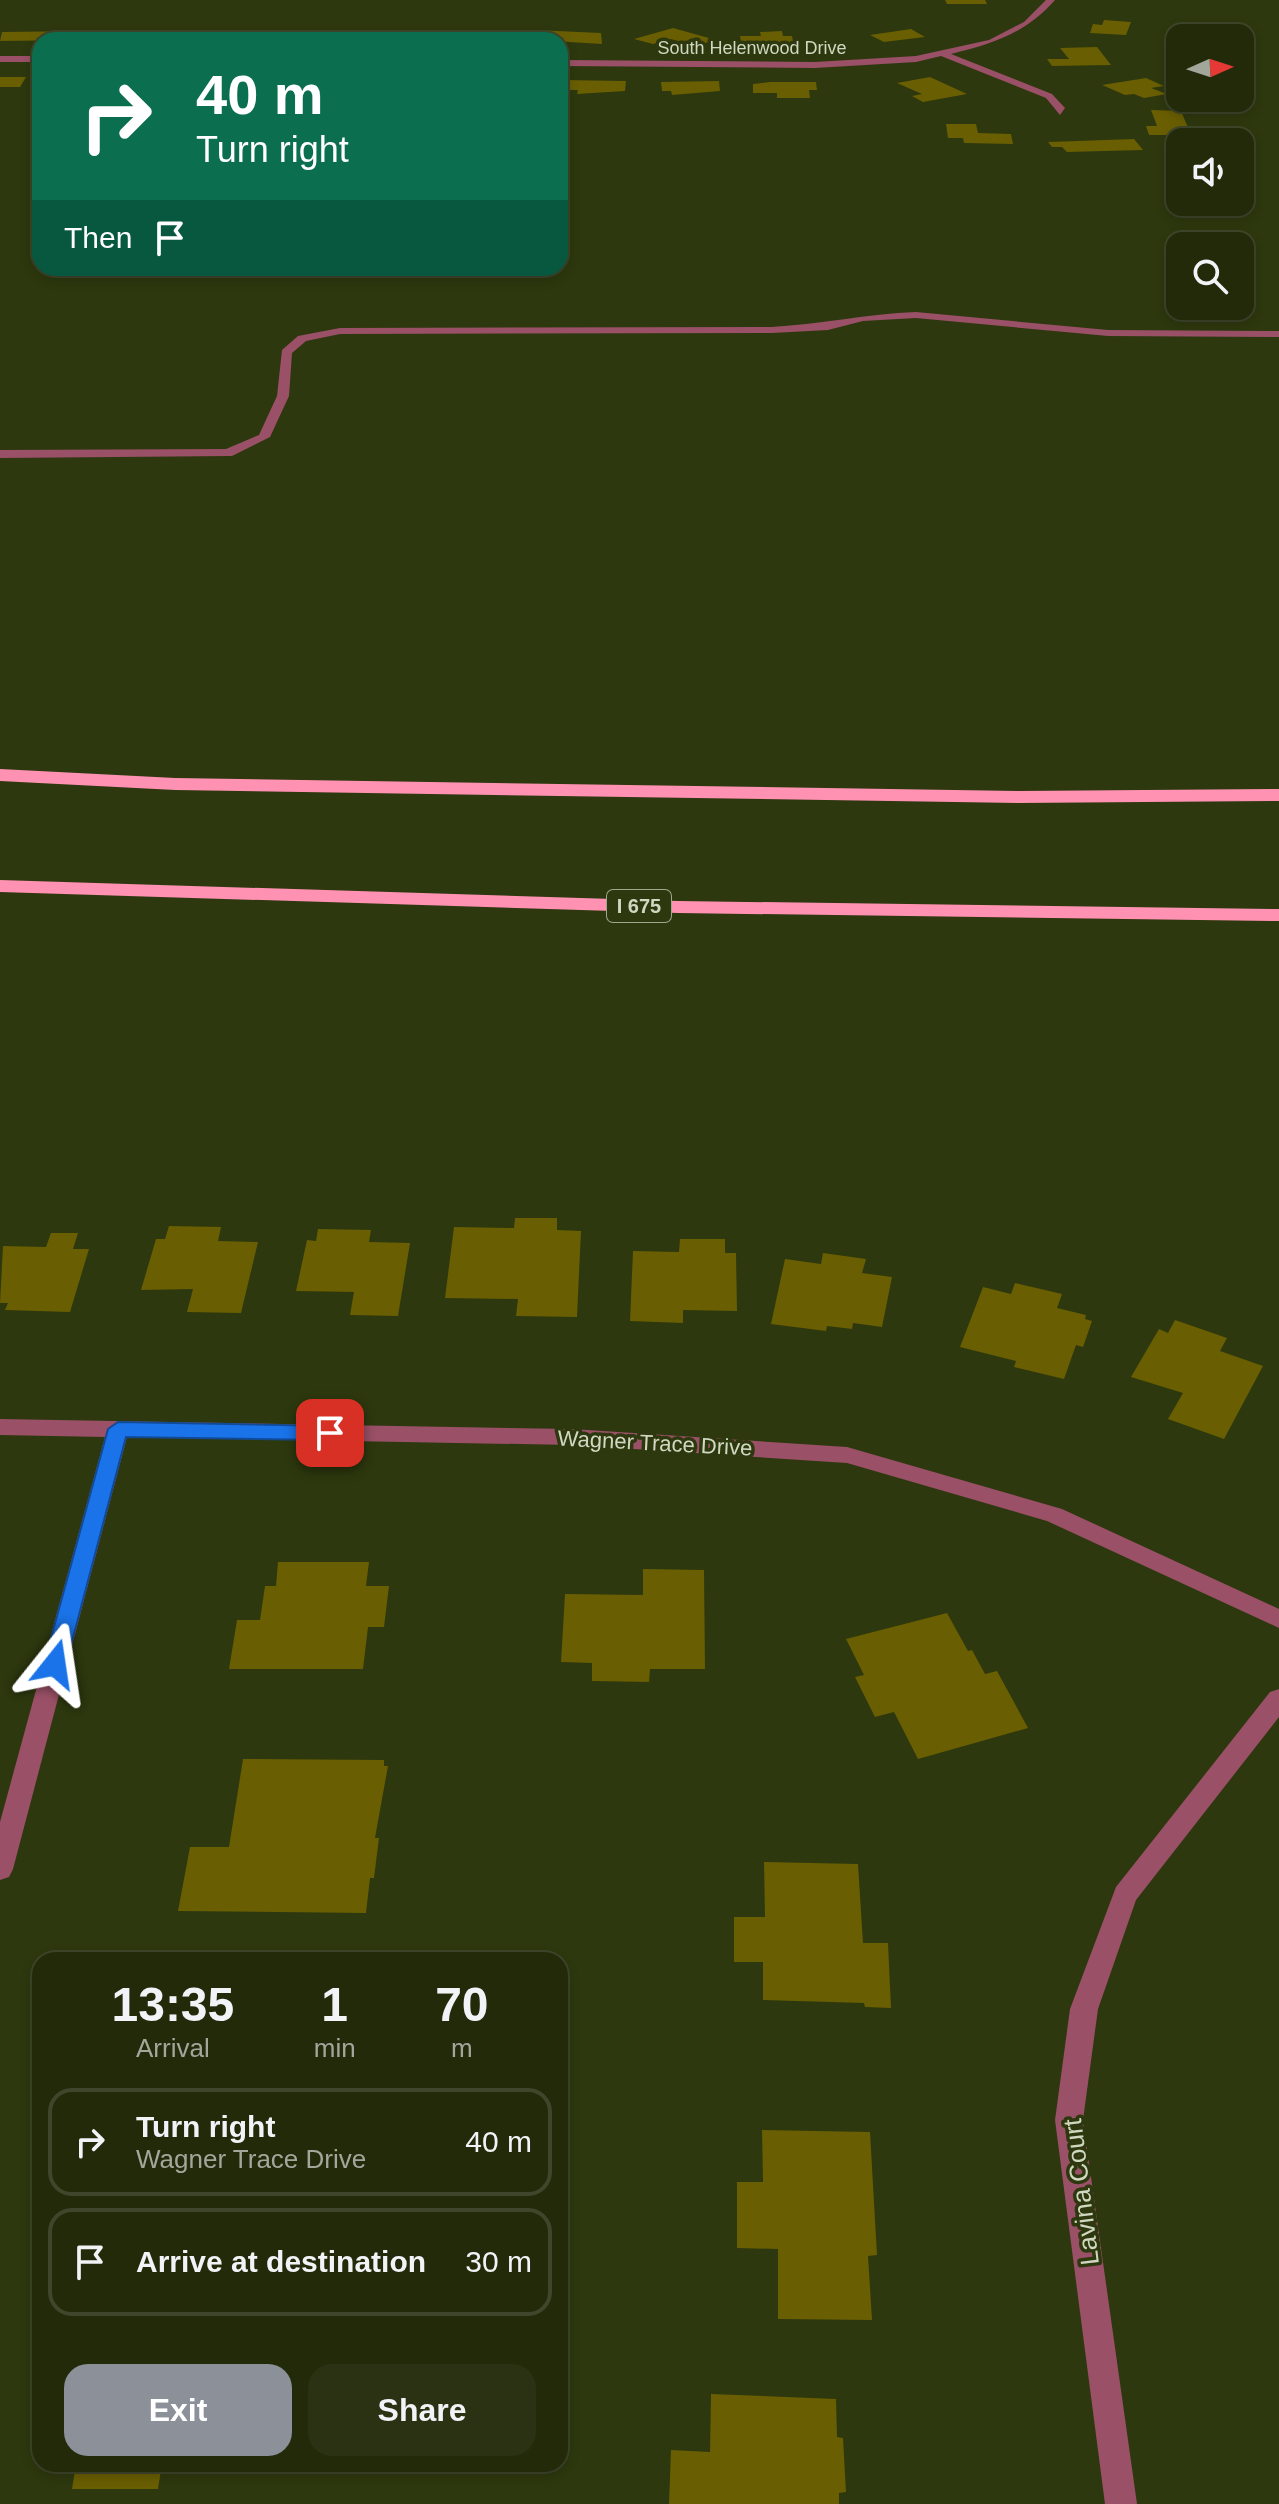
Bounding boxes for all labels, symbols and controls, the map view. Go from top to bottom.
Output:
north arrow [1166,24,1254,112]
map controls [1166,24,1254,320]
street label: South Helenwood Drive [657,38,847,58]
text: 40 m [196,63,324,126]
icon: right [64,64,168,168]
button: sound [1166,128,1254,216]
text: Turn right [196,129,349,170]
icon: arrive [148,216,192,260]
text: Then [64,221,132,254]
button: search [1166,232,1254,320]
road number: I 675 [607,890,671,922]
pin [296,1399,364,1467]
icon: arrive [308,1411,352,1455]
street label: Wagner Trace Drive [557,1425,753,1461]
position arrow [13,1622,97,1706]
text: 13:35 [111,1978,234,2031]
text: 1 [321,1978,348,2031]
text: 70 [435,1978,489,2031]
text: Arrival [136,2033,210,2063]
text: min [314,2033,356,2063]
text: m [451,2033,473,2063]
text: Turn right [136,2110,275,2143]
street label: Lavina Court [1057,2116,1105,2267]
icon: right [68,2120,112,2164]
text: 40 m [465,2125,532,2158]
text: Wagner Trace Drive [136,2144,366,2174]
icon: arrive [68,2240,112,2284]
text: Arrive at destination [136,2245,426,2278]
text: 30 m [465,2245,532,2278]
button: Exit [64,2364,292,2456]
button: Share [308,2364,536,2456]

